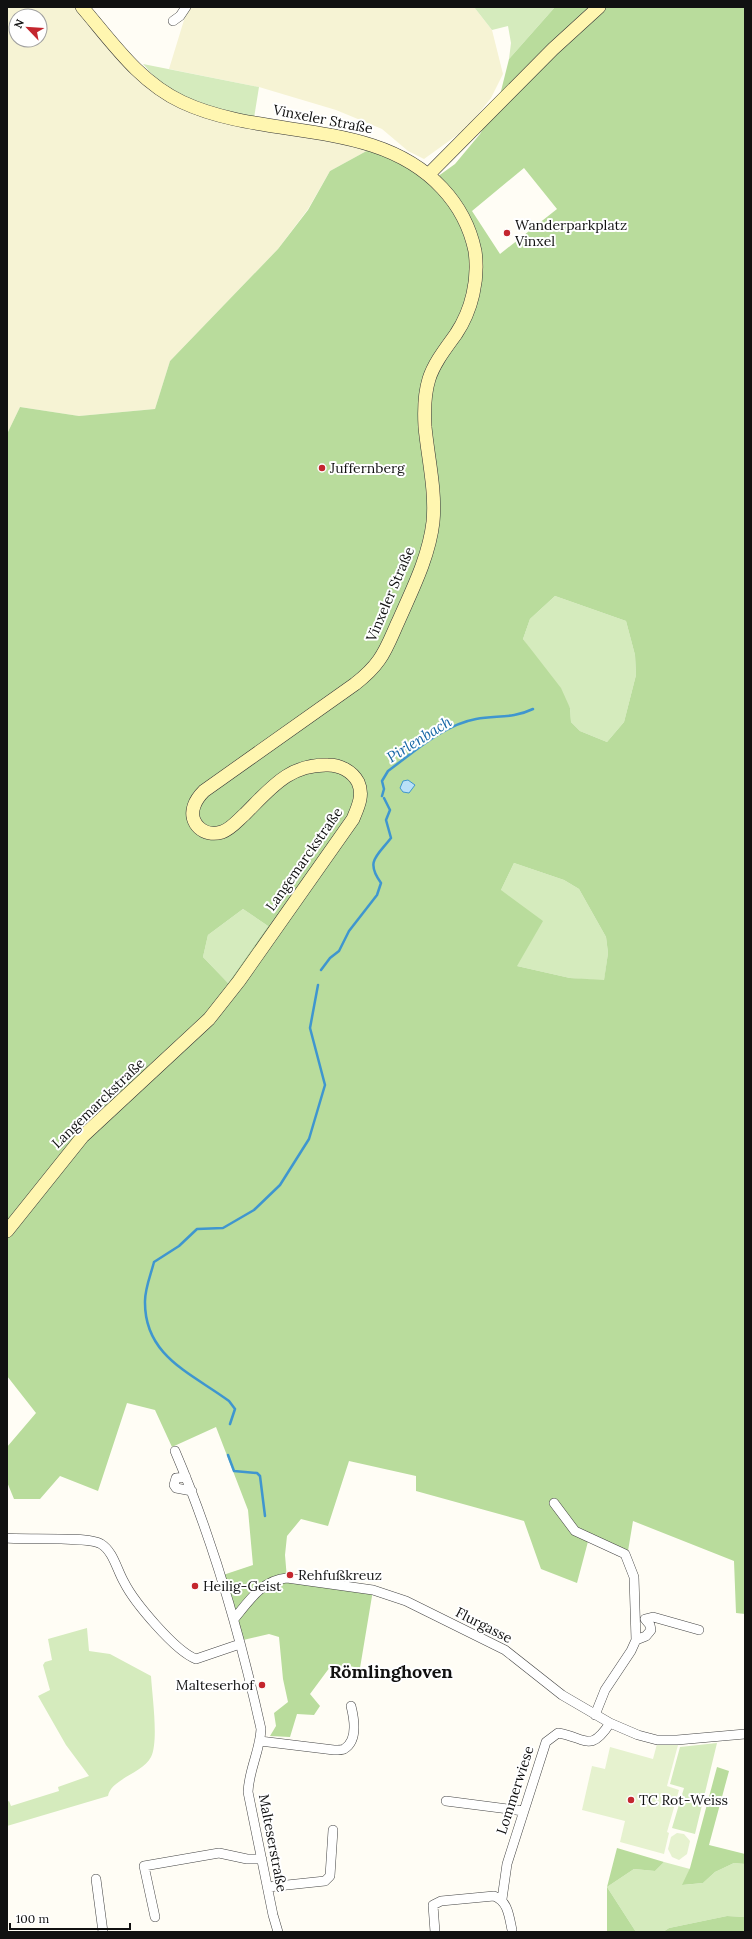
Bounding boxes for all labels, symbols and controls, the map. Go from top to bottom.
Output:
north arrow [8,8,48,48]
text: N [11,17,27,31]
street label: Vinxeler Straße [271,100,375,138]
place label: Wanderparkplatz Vinxel [514,216,627,250]
marker: Wanderparkplatz Vinxel [502,228,512,238]
place label: Juffernberg [329,459,405,477]
marker: Juffernberg [317,463,327,473]
street label: Vinxeler Straße [362,544,418,645]
water label: Pirlenbach [383,711,455,766]
street label: Langemarckstraße [262,803,347,914]
street label: Langemarckstraße [48,1054,149,1152]
place label: Rehfußkreuz [298,1566,382,1584]
marker: Rehfußkreuz [285,1570,295,1580]
place label: Heilig-Geist [203,1577,282,1595]
marker: Heilig-Geist [190,1581,200,1591]
street label: Flurgasse [453,1603,516,1647]
district label: Römlinghoven [329,1660,453,1683]
place label: Malteserhof [176,1676,255,1694]
marker: Malteserhof [257,1680,267,1690]
street label: Lommerwiese [492,1743,538,1836]
place label: TC Rot-Weiss [639,1791,728,1809]
street label: Malteserstraße [255,1793,291,1894]
marker: TC Rot-Weiss [626,1795,636,1805]
scale bar [10,1905,130,1931]
text: 100 m [16,1911,49,1926]

